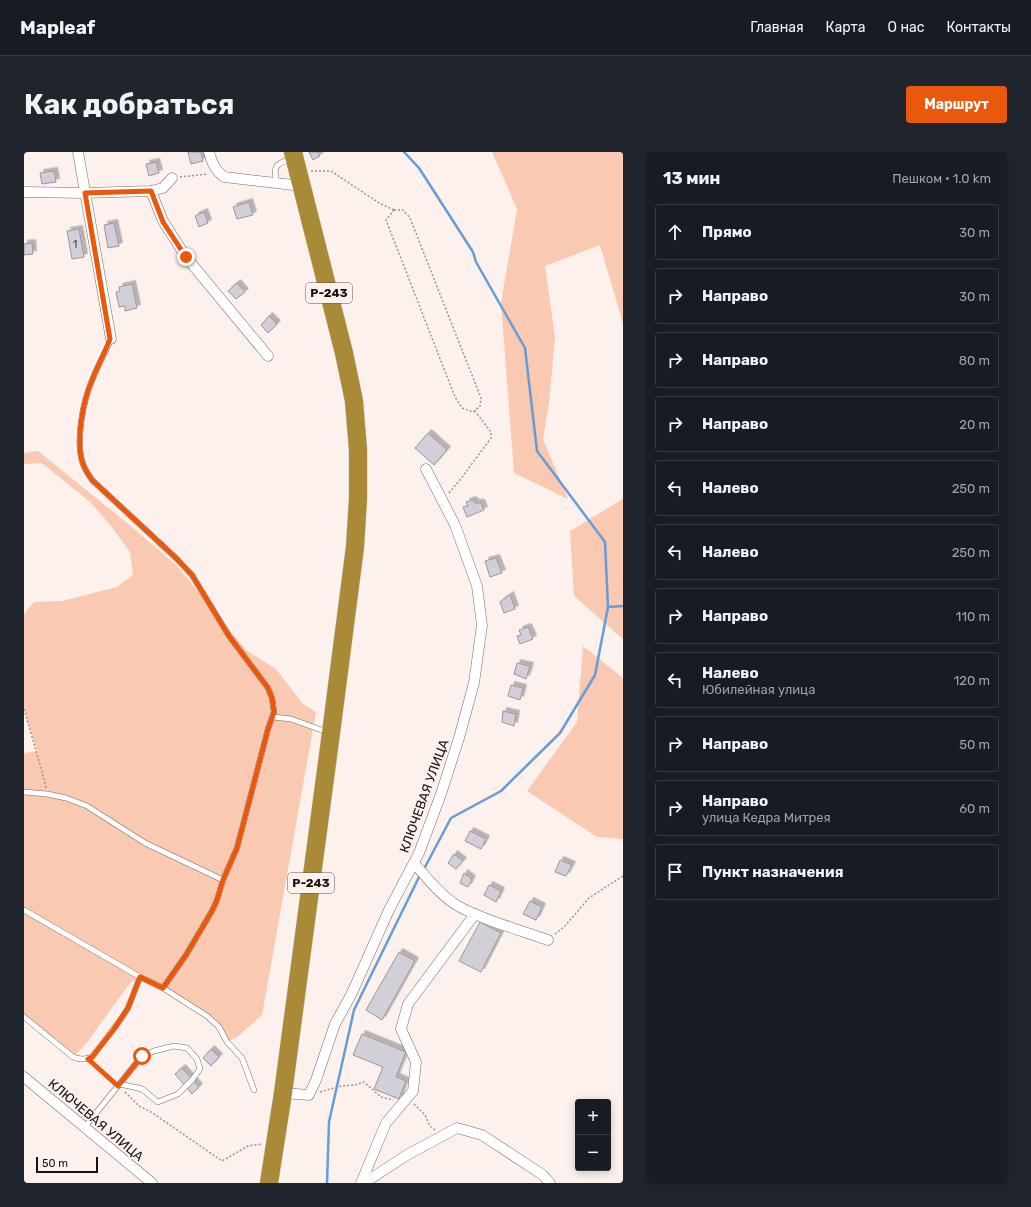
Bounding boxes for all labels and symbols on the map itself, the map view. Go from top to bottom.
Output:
house number: 1 [73,238,77,251]
route end [177,248,195,266]
road number: Р-243 [306,283,352,303]
street label: КЛЮЧЕВАЯ УЛИЦА [396,737,452,855]
road number: Р-243 [288,873,334,893]
route start [133,1047,151,1065]
street label: КЛЮЧЕВАЯ УЛИЦА [45,1076,147,1164]
scale bar [36,1155,98,1174]

